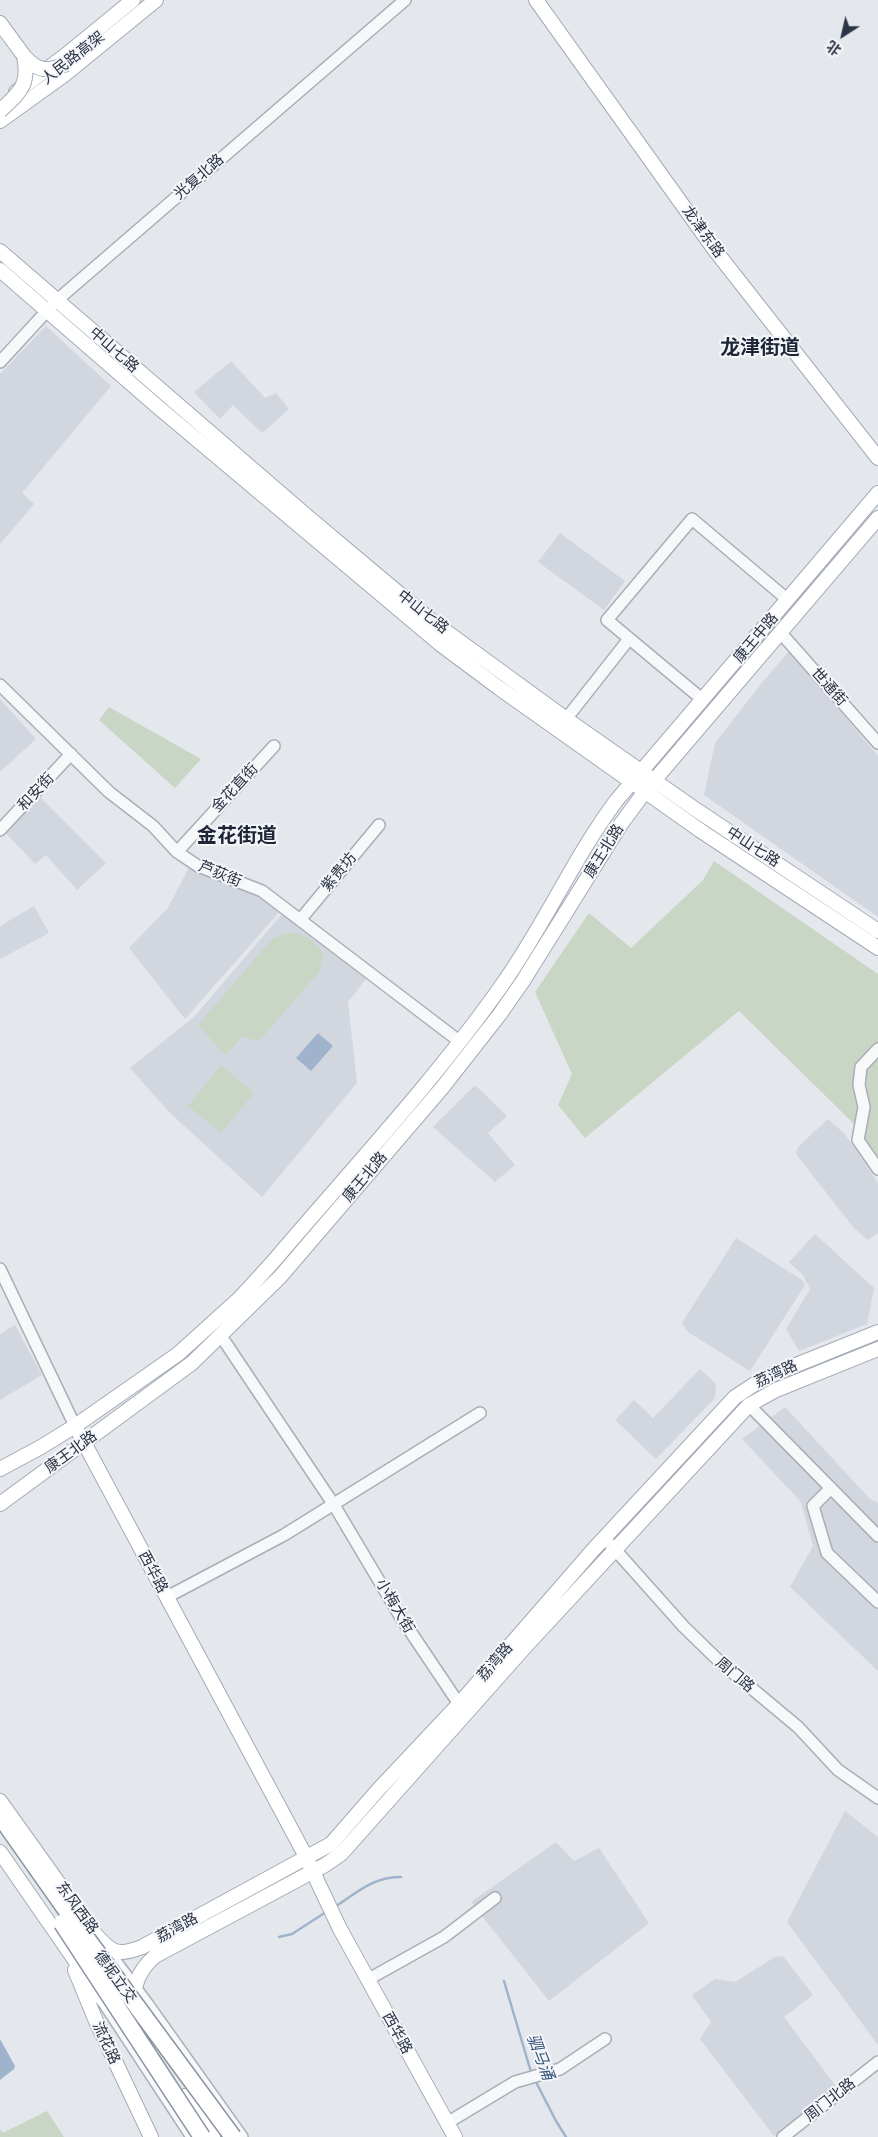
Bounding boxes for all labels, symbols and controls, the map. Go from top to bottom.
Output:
north arrow [818,10,868,60]
street label: 人民路高架 [38,28,108,88]
text: 北 [825,38,844,57]
street label: 光复北路 [170,151,228,203]
street label: 龙津东路 [678,202,728,262]
street label: 中山七路 [85,324,143,376]
district label: 龙津街道 [720,336,800,360]
street label: 中山七路 [394,586,452,638]
street label: 康王中路 [730,609,782,667]
street label: 世通街 [807,664,851,710]
street label: 金花直街 [208,760,262,816]
street label: 和安街 [14,769,58,815]
street label: 康王北路 [580,821,628,881]
street label: 中山七路 [723,823,783,871]
district label: 金花街道 [197,824,277,848]
street label: 紫贵坊 [318,849,360,895]
street label: 芦荻街 [196,857,244,891]
street label: 康王北路 [339,1148,391,1206]
street label: 荔湾路 [752,1356,800,1392]
street label: 康王北路 [41,1427,101,1477]
street label: 西华路 [134,1548,172,1596]
street label: 小梅大街 [372,1576,418,1636]
street label: 荔湾路 [473,1639,517,1685]
street label: 周门路 [712,1654,758,1696]
street label: 东风西路 [52,1878,102,1938]
street label: 荔湾路 [153,1909,201,1947]
street label: 德坭立交 [90,1947,140,2007]
street label: 西华路 [378,2009,416,2057]
street label: 流花路 [88,2019,124,2067]
water label: 驷马涌 [522,2031,558,2083]
street label: 周门北路 [801,2074,859,2126]

